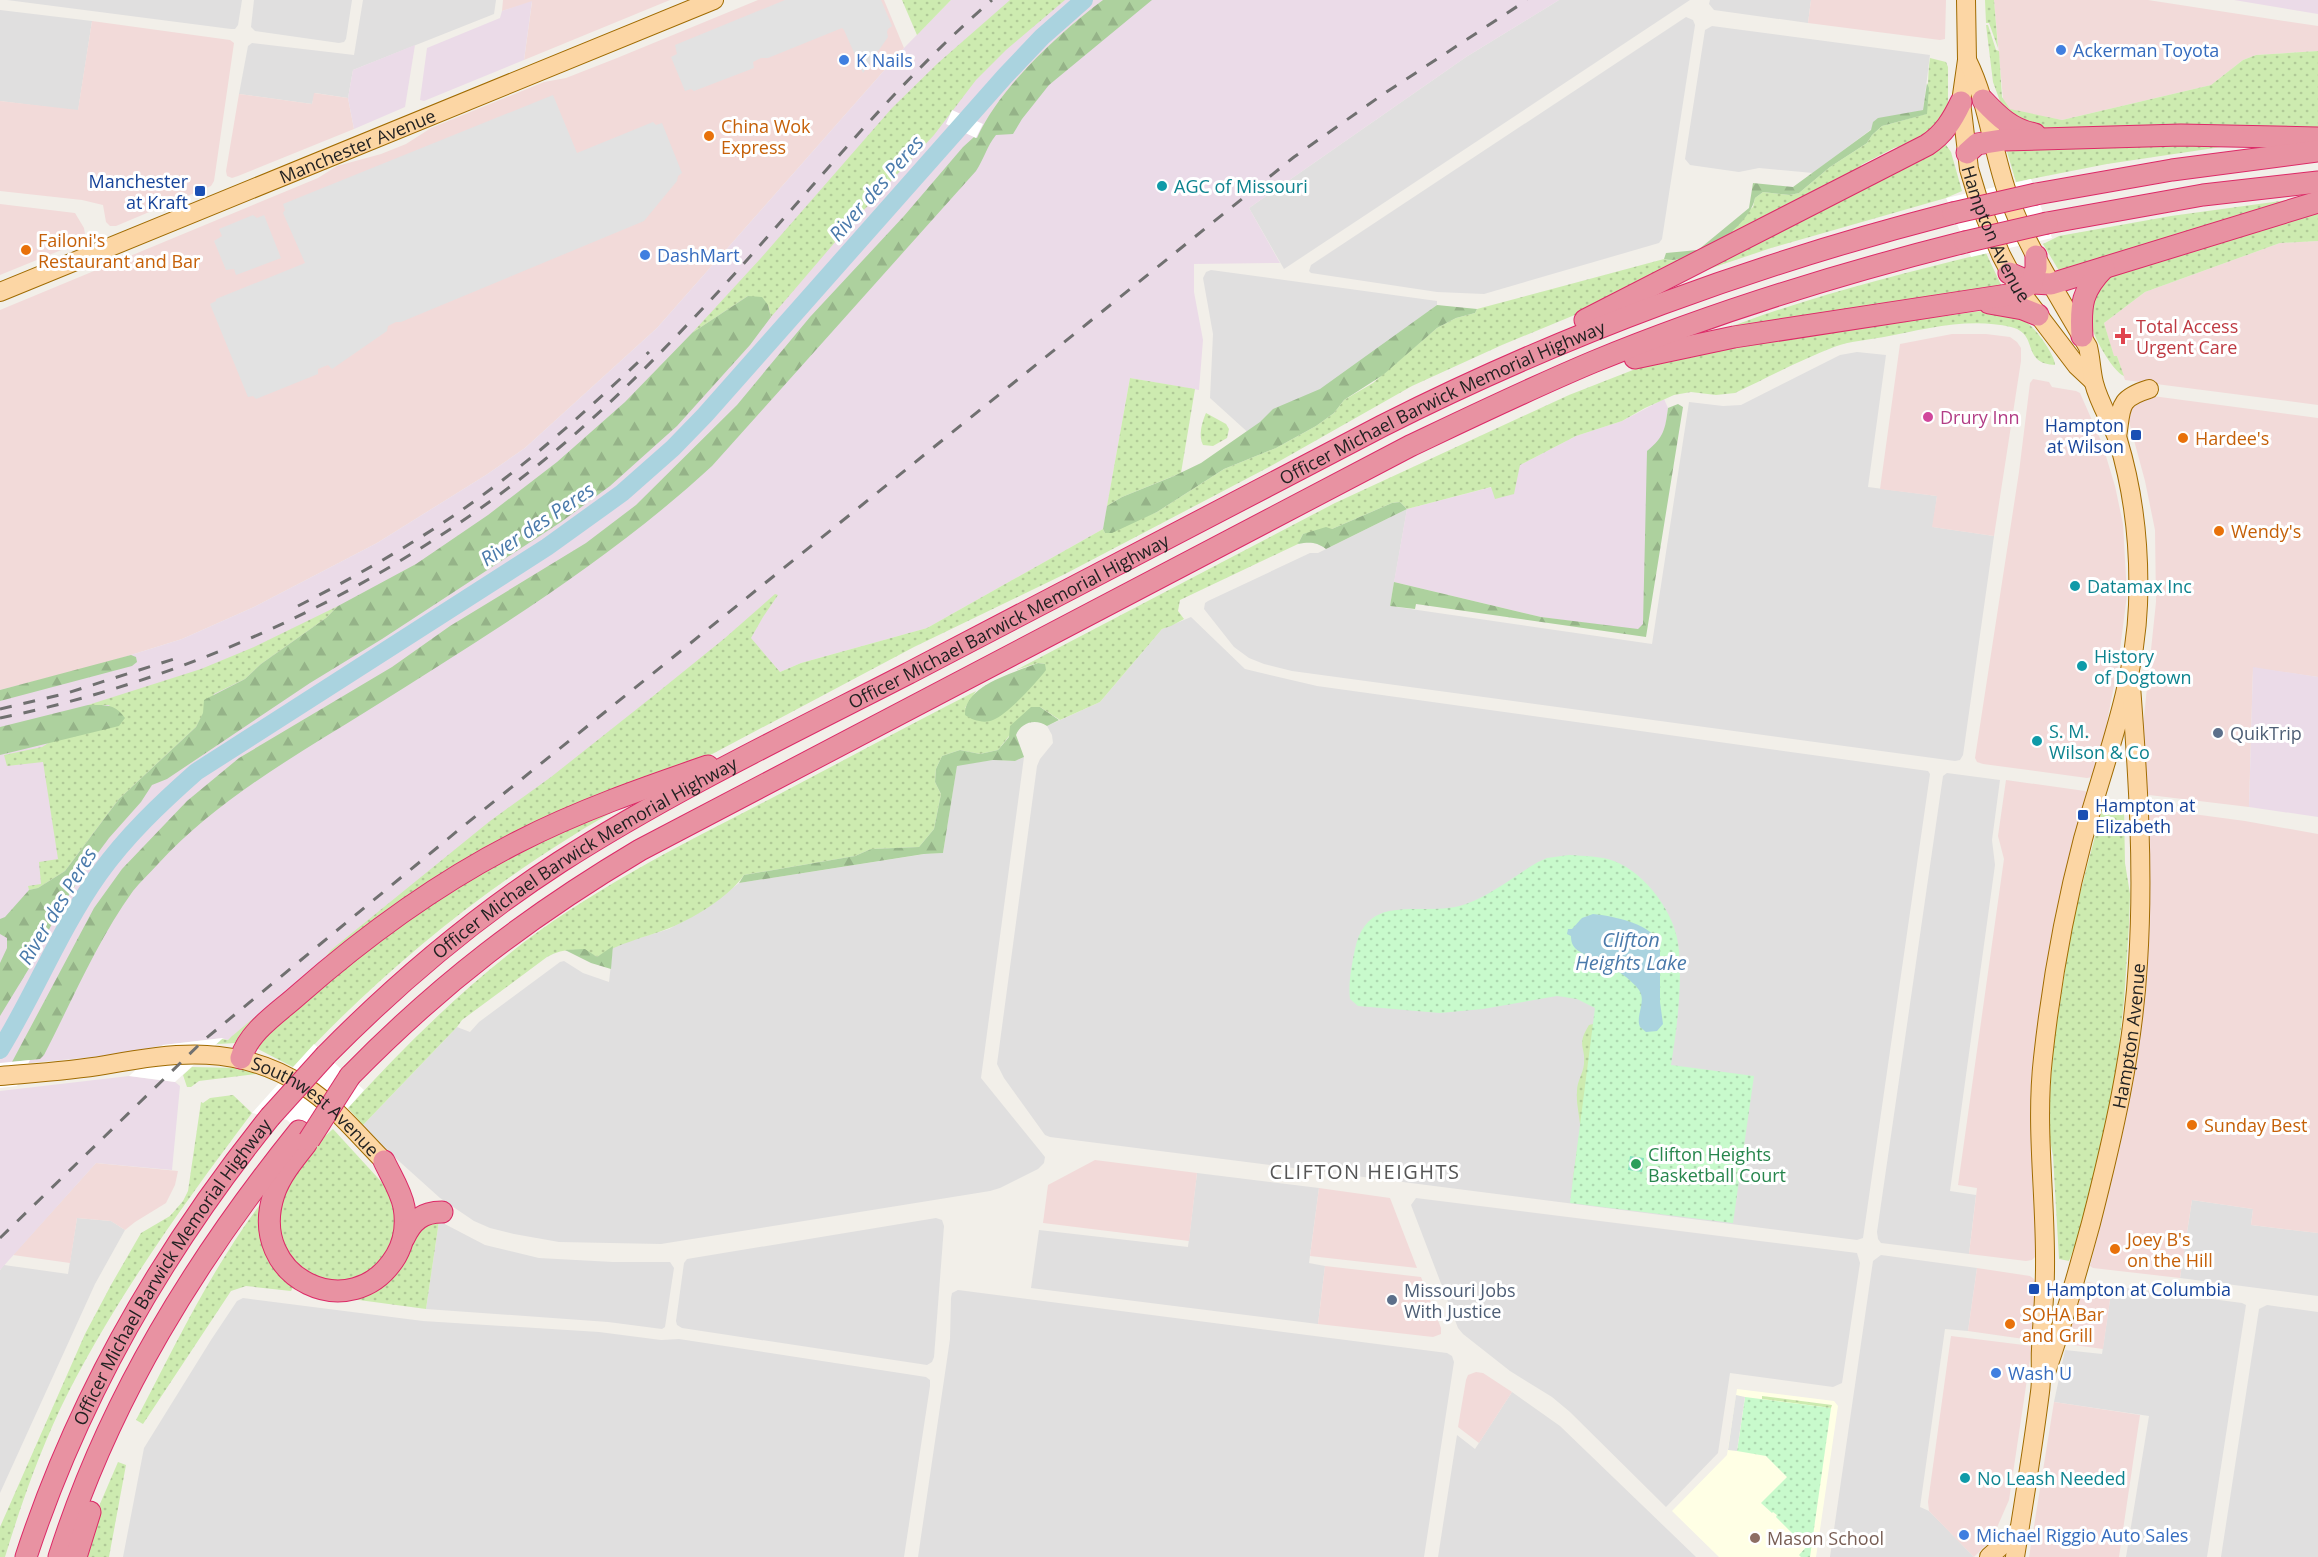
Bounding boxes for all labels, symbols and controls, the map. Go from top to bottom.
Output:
place label: Ackerman Toyota [2073,38,2219,62]
marker: Ackerman Toyota [2054,43,2068,57]
place label: K Nails [856,48,913,72]
marker: K Nails [837,53,851,67]
street label: Manchester Avenue [275,103,439,189]
place label: China Wok Express [721,114,811,159]
marker: China Wok Express [702,129,716,143]
water label: River des Peres [823,129,930,247]
street label: Hampton Avenue [1957,162,2036,307]
place label: Manchester at Kraft [89,169,189,214]
place label: AGC of Missouri [1174,174,1308,198]
marker: AGC of Missouri [1155,179,1169,193]
marker: Manchester at Kraft [193,184,207,198]
place label: Failoni's Restaurant and Bar [38,228,201,273]
marker: Failoni's Restaurant and Bar [19,243,33,257]
place label: DashMart [657,243,740,267]
marker: DashMart [638,248,652,262]
street label: Officer Michael Barwick Memorial Highway [1275,314,1609,490]
place label: Total Access Urgent Care [2136,314,2238,359]
marker: Total Access Urgent Care [2114,327,2132,345]
place label: Drury Inn [1940,405,2020,429]
marker: Drury Inn [1921,410,1935,424]
place label: Hampton at Wilson [2045,413,2124,458]
place label: Hardee's [2195,426,2269,450]
marker: Hampton at Wilson [2129,428,2143,442]
marker: Hardee's [2176,431,2190,445]
water label: River des Peres [475,476,600,572]
place label: Wendy's [2231,519,2301,543]
marker: Wendy's [2212,524,2226,538]
street label: Officer Michael Barwick Memorial Highway [844,528,1174,714]
place label: Datamax Inc [2087,574,2192,598]
marker: Datamax Inc [2068,579,2082,593]
place label: History of Dogtown [2094,644,2191,689]
marker: History of Dogtown [2075,659,2089,673]
place label: S. M. Wilson & Co [2049,719,2150,764]
place label: QuikTrip [2230,721,2302,745]
marker: QuikTrip [2211,726,2225,740]
marker: S. M. Wilson & Co [2030,734,2044,748]
street label: Officer Michael Barwick Memorial Highway [427,751,742,964]
place label: Hampton at Elizabeth [2095,793,2195,838]
marker: Hampton at Elizabeth [2076,808,2090,822]
water label: River des Peres [11,842,103,969]
water label: Clifton Heights Lake [1575,926,1687,976]
street label: Hampton Avenue [2106,962,2150,1111]
street label: Southwest Avenue [249,1051,385,1161]
street label: Officer Michael Barwick Memorial Highway [67,1113,277,1429]
place label: Sunday Best [2204,1113,2307,1137]
marker: Sunday Best [2185,1118,2199,1132]
place label: Clifton Heights Basketball Court [1648,1142,1786,1187]
marker: Clifton Heights Basketball Court [1629,1157,1643,1171]
district label: CLIFTON HEIGHTS [1270,1158,1461,1185]
place label: Joey B's on the Hill [2125,1227,2213,1272]
marker: Joey B's on the Hill [2108,1242,2122,1256]
place label: Hampton at Columbia [2046,1277,2231,1301]
place label: Missouri Jobs With Justice [1404,1278,1516,1323]
marker: Hampton at Columbia [2027,1282,2041,1296]
marker: Missouri Jobs With Justice [1385,1293,1399,1307]
place label: SOHA Bar and Grill [2022,1302,2105,1347]
marker: SOHA Bar and Grill [2003,1317,2017,1331]
place label: Wash U [2008,1361,2072,1385]
marker: Wash U [1989,1366,2003,1380]
place label: No Leash Needed [1977,1466,2126,1490]
marker: No Leash Needed [1958,1471,1972,1485]
place label: Michael Riggio Auto Sales [1976,1523,2188,1547]
place label: Mason School [1767,1526,1884,1550]
marker: Michael Riggio Auto Sales [1957,1528,1971,1542]
marker: Mason School [1748,1531,1762,1545]

